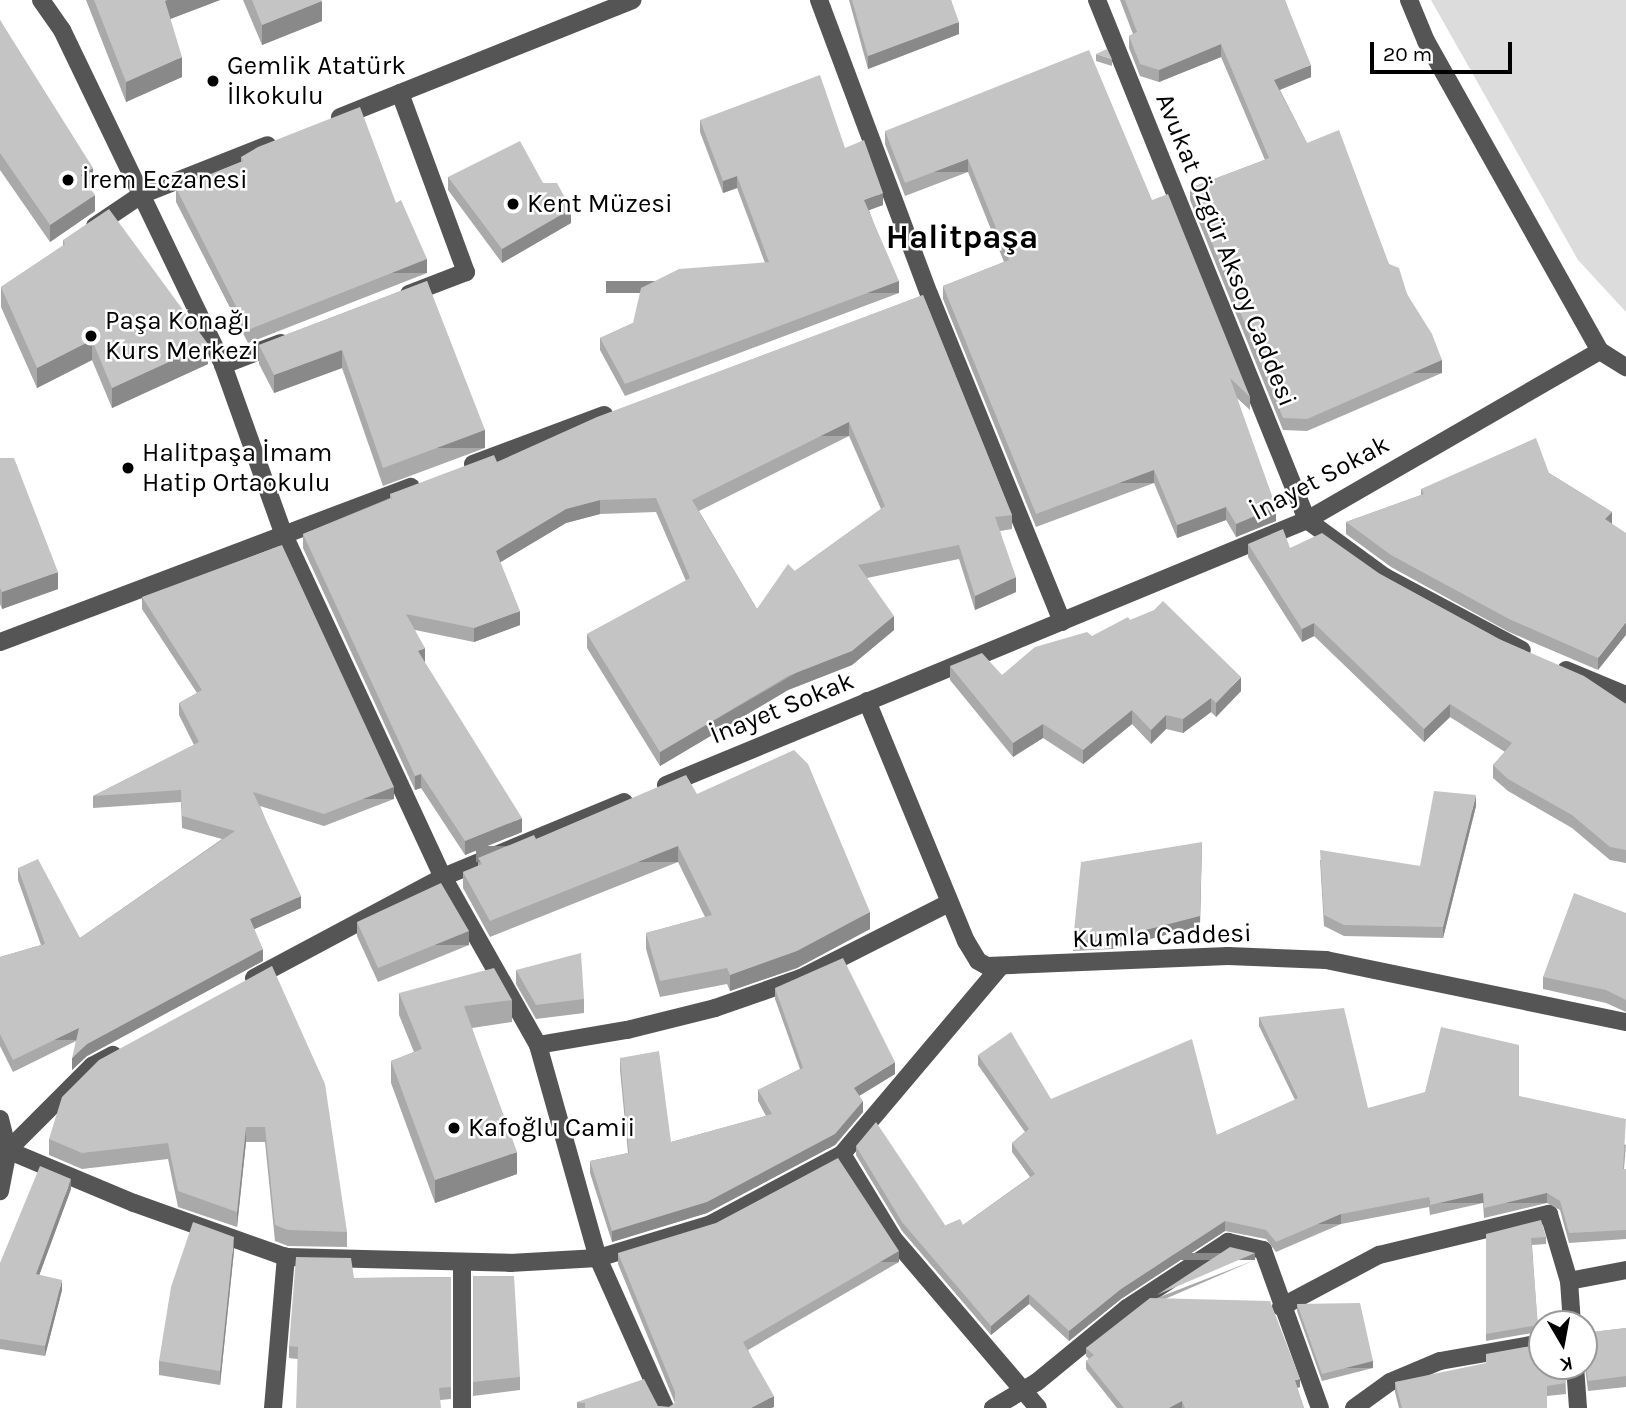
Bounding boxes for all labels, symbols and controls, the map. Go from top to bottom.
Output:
scale bar [1374,28,1516,72]
text: 20 m [1383,42,1432,66]
place label: Gemlik Atatürk İlkokulu [227,50,406,112]
marker: Gemlik Atatürk İlkokulu [205,73,221,89]
street label: Avukat Özgür Aksoy Caddesi [1149,89,1303,411]
place label: İrem Eczanesi [82,164,248,196]
marker: İrem Eczanesi [60,172,76,188]
place label: Kent Müzesi [527,188,673,220]
marker: Kent Müzesi [505,196,521,212]
district label: Halitpaşa [886,218,1038,258]
place label: Paşa Konağı Kurs Merkezi [105,305,259,366]
marker: Paşa Konağı Kurs Merkezi [83,328,99,344]
street label: İnayet Sokak [1245,428,1395,528]
place label: Halitpaşa İmam Hatip Ortaokulu [142,437,332,498]
marker: Halitpaşa İmam Hatip Ortaokulu [120,460,136,476]
street label: İnayet Sokak [706,665,858,751]
street label: Kumla Caddesi [1072,917,1252,955]
place label: Kafoğlu Camii [468,1112,635,1144]
marker: Kafoğlu Camii [446,1120,462,1136]
north arrow [1528,1310,1598,1380]
text: K [1558,1352,1574,1376]

